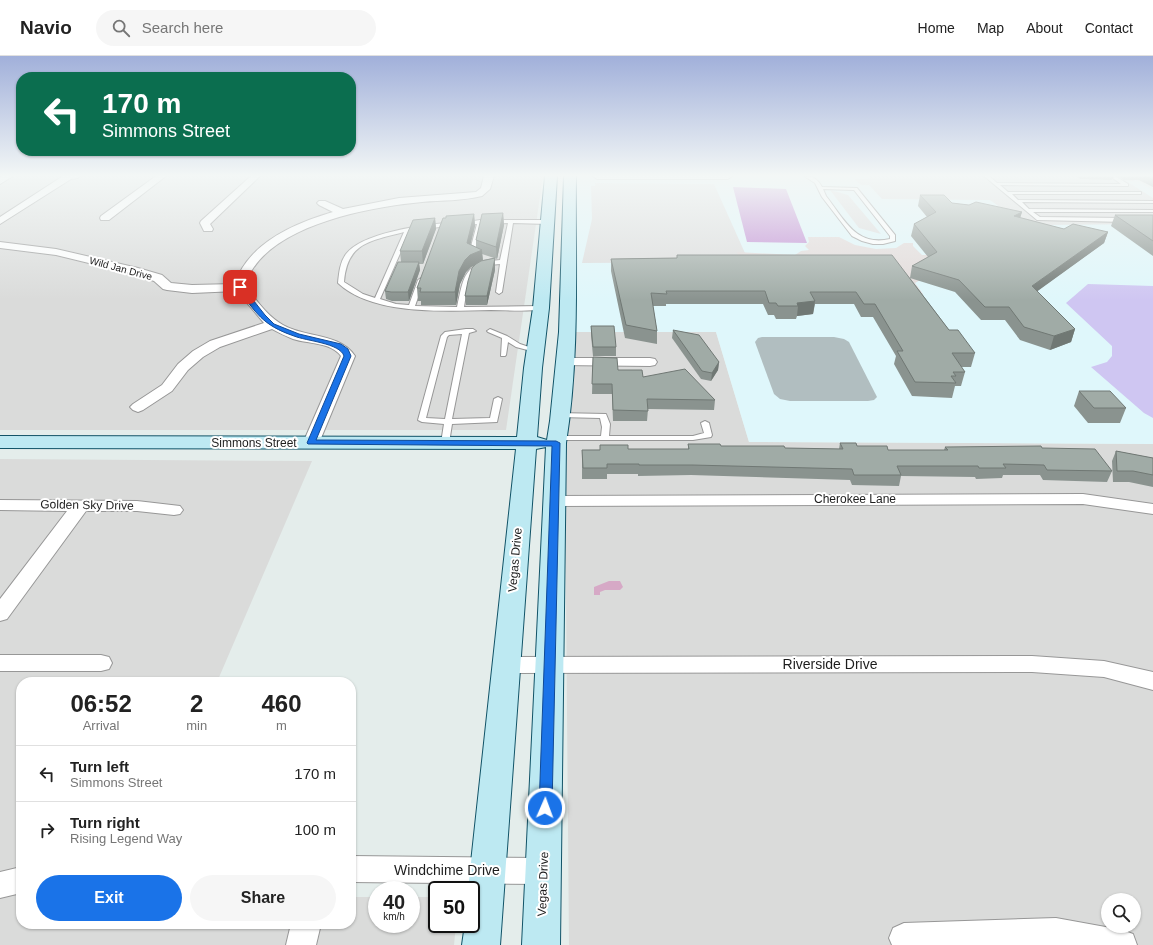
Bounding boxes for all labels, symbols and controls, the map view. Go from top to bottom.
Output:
search box [96,10,376,46]
text: Navio [20,17,72,38]
icon: search [110,17,132,39]
text: Search here [142,19,223,36]
text: Home [918,20,955,36]
text: Map [977,20,1004,36]
text: About [1026,20,1063,36]
text: Contact [1085,20,1133,36]
icon: left [36,88,88,140]
text: 170 m [102,88,181,119]
text: Simmons Street [102,121,230,141]
street label: Wild Jan Drive [88,255,154,282]
pin [223,270,257,304]
icon: arrive [229,276,251,298]
street label: Simmons Street [211,436,297,450]
street label: Cherokee Lane [814,492,896,506]
street label: Golden Sky Drive [40,497,134,513]
street label: Vegas Drive [505,527,525,593]
street label: Riverside Drive [783,656,878,672]
text: 06:52 [70,690,132,717]
text: 2 [190,690,203,717]
text: 460 [262,690,302,717]
text: Arrival [83,718,120,733]
text: min [186,718,207,733]
text: m [276,718,287,733]
text: Turn left [70,758,129,775]
icon: left [36,763,58,785]
text: 170 m [294,765,336,782]
text: Simmons Street [70,775,162,790]
position arrow [524,787,566,829]
text: Turn right [70,814,140,831]
icon: right [36,819,58,841]
text: 100 m [294,821,336,838]
text: Rising Legend Way [70,831,182,846]
street label: Vegas Drive [535,851,551,917]
street label: Windchime Drive [394,862,500,878]
button: Exit [36,875,182,921]
button: Share [190,875,336,921]
speed limit sign: 50 [428,881,480,933]
text: 40 [383,891,405,913]
map controls [1101,893,1141,933]
button: search [1101,893,1141,933]
text: km/h [383,911,405,922]

